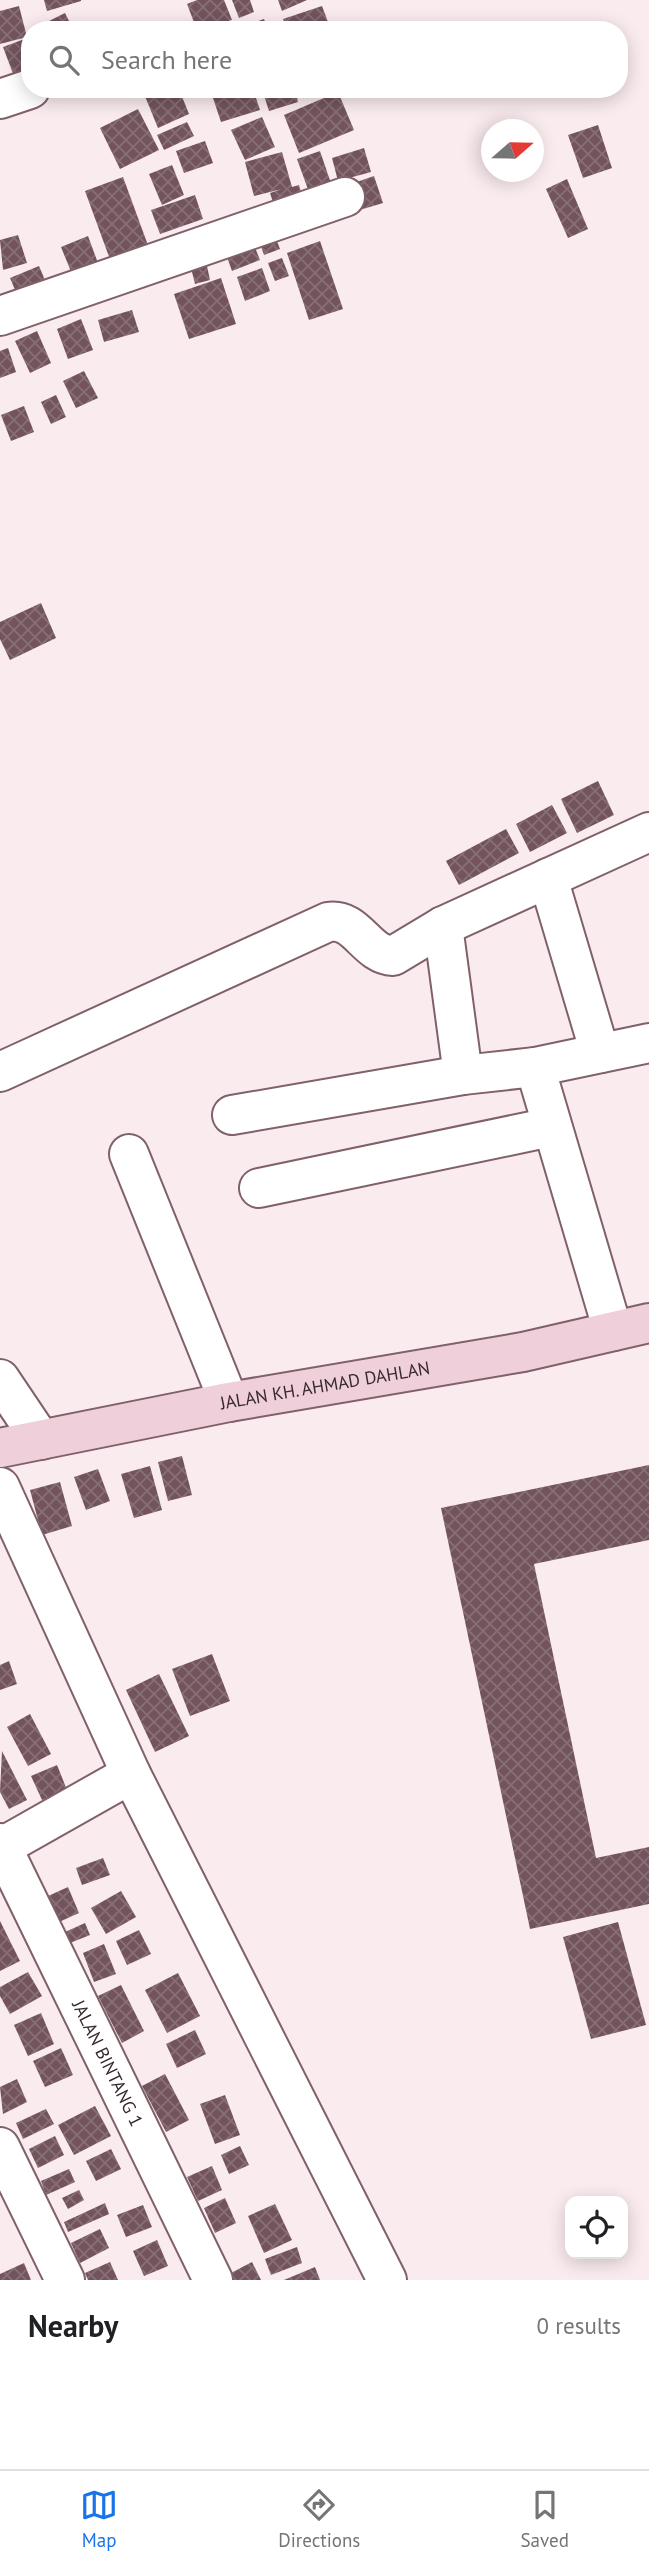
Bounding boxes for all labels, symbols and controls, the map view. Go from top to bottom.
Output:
search box [21,21,628,98]
icon: search [45,41,83,79]
text: Search here [101,43,232,76]
north arrow [481,119,544,182]
street label: JALAN KH. AHMAD DAHLAN [217,1356,432,1415]
street label: JALAN BINTANG 1 [67,1995,148,2130]
map controls [565,2196,628,2259]
button: locate [565,2196,628,2259]
text: Nearby [28,2306,118,2345]
text: 0 results [537,2311,621,2340]
tab: Map [80,2486,118,2552]
tab: Directions [278,2486,360,2552]
tab: Saved [521,2486,569,2552]

